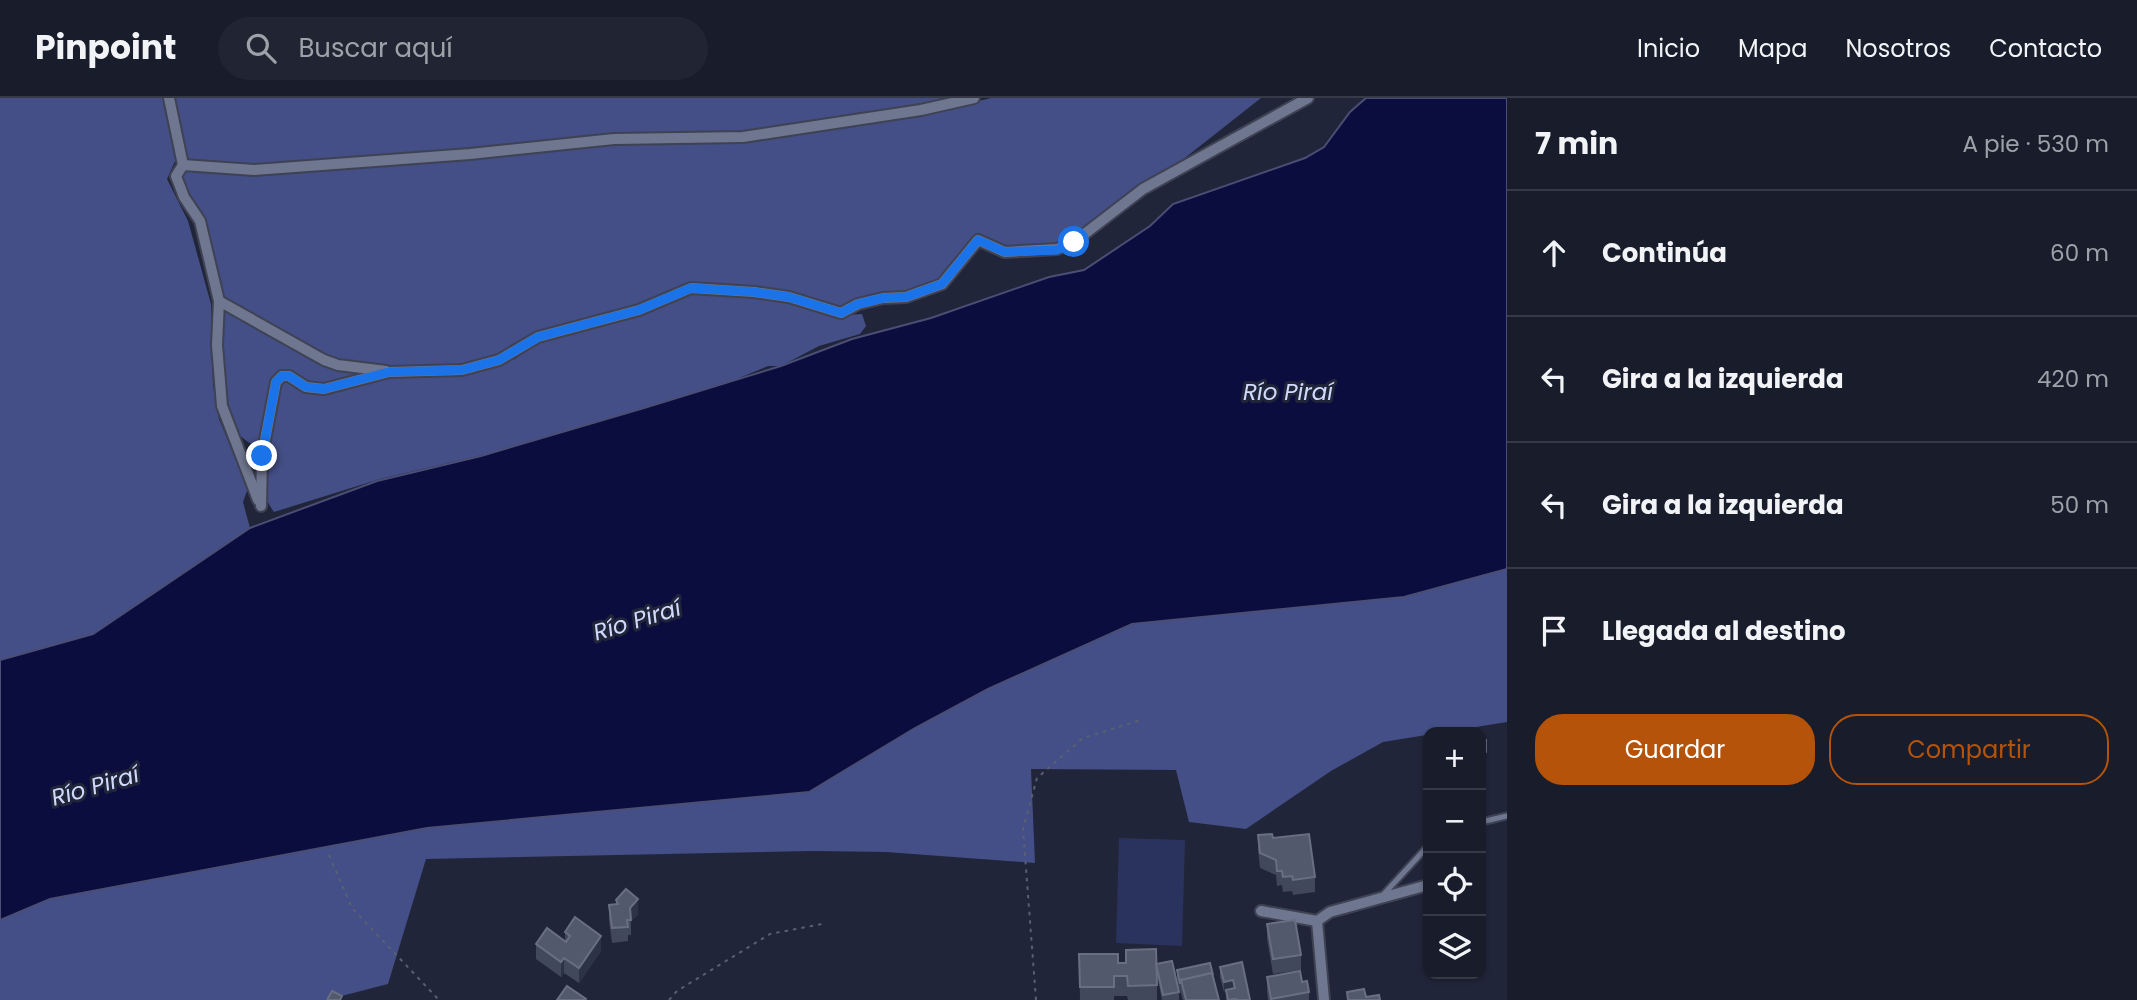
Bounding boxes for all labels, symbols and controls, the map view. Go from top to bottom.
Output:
search box [218,17,708,80]
text: Pinpoint [35,24,176,71]
icon: search [242,29,280,67]
text: Buscar aquí [298,30,453,66]
text: Inicio [1637,32,1700,65]
text: Mapa [1738,32,1807,65]
text: Nosotros [1845,32,1951,65]
text: Contacto [1989,32,2102,65]
text: 7 min [1535,122,1618,165]
text: A pie · 530 m [1962,128,2109,160]
route start [1058,226,1089,257]
icon: ahead [1535,234,1573,272]
text: Continúa [1602,235,1727,271]
text: 60 m [2050,237,2109,269]
icon: left [1535,360,1573,398]
text: Gira a la izquierda [1602,361,1844,397]
text: 420 m [2037,363,2109,395]
water label: Río Piraí [1243,376,1335,408]
route end [246,440,277,471]
icon: left [1535,486,1573,524]
text: Gira a la izquierda [1602,487,1844,523]
text: 50 m [2050,489,2109,521]
water label: Río Piraí [589,591,687,648]
icon: arrive [1535,612,1573,650]
text: Llegada al destino [1602,613,1846,649]
button: Guardar [1535,714,1815,785]
button: Compartir [1829,714,2109,785]
map controls [1423,727,1486,979]
button: + [1423,727,1486,790]
water label: Río Piraí [47,758,145,814]
button: − [1423,790,1486,853]
button: locate [1423,853,1486,916]
button: layers [1423,916,1486,979]

